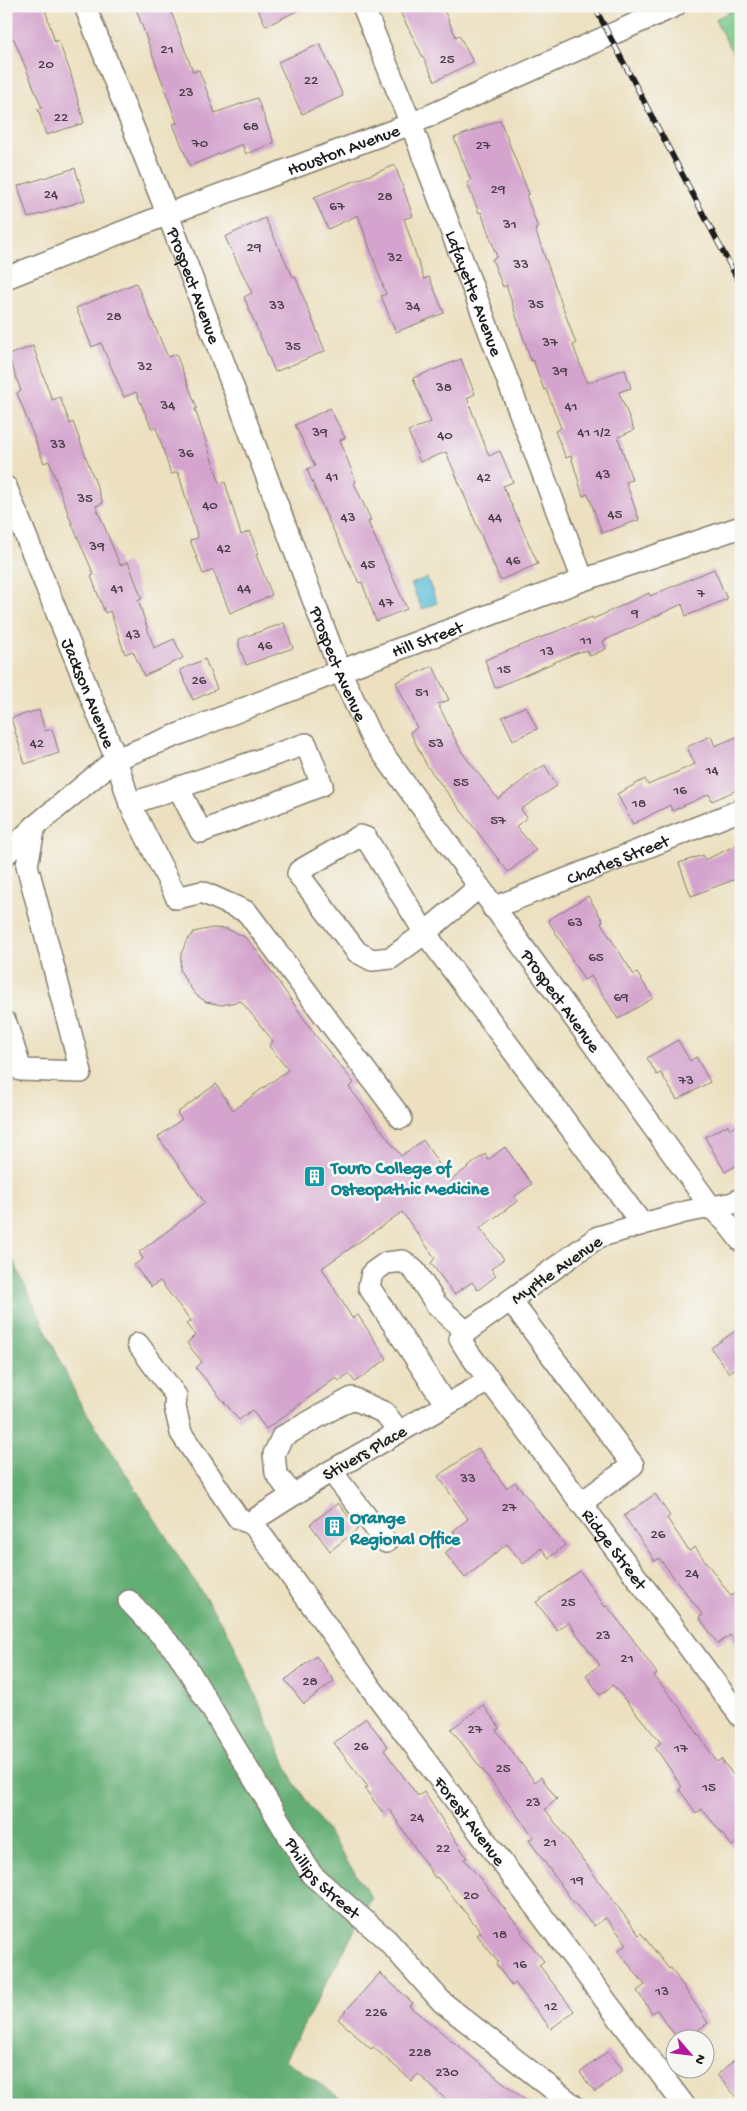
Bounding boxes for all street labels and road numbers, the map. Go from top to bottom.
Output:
street label: Houston Avenue [285,121,404,182]
street label: Prospect Avenue [160,224,224,348]
street label: Lafayette Avenue [439,228,506,360]
street label: Prospect Avenue [303,603,370,726]
street label: Hill Street [389,617,468,664]
street label: Jackson Avenue [55,636,119,752]
street label: Charles Street [564,831,674,891]
street label: Prospect Avenue [514,945,604,1058]
street label: Myrtle Avenue [508,1231,608,1310]
street label: Stivers Place [320,1421,412,1487]
street label: Ridge Street [576,1506,651,1596]
street label: Forest Avenue [427,1772,509,1872]
street label: Phillips Street [278,1834,364,1926]

